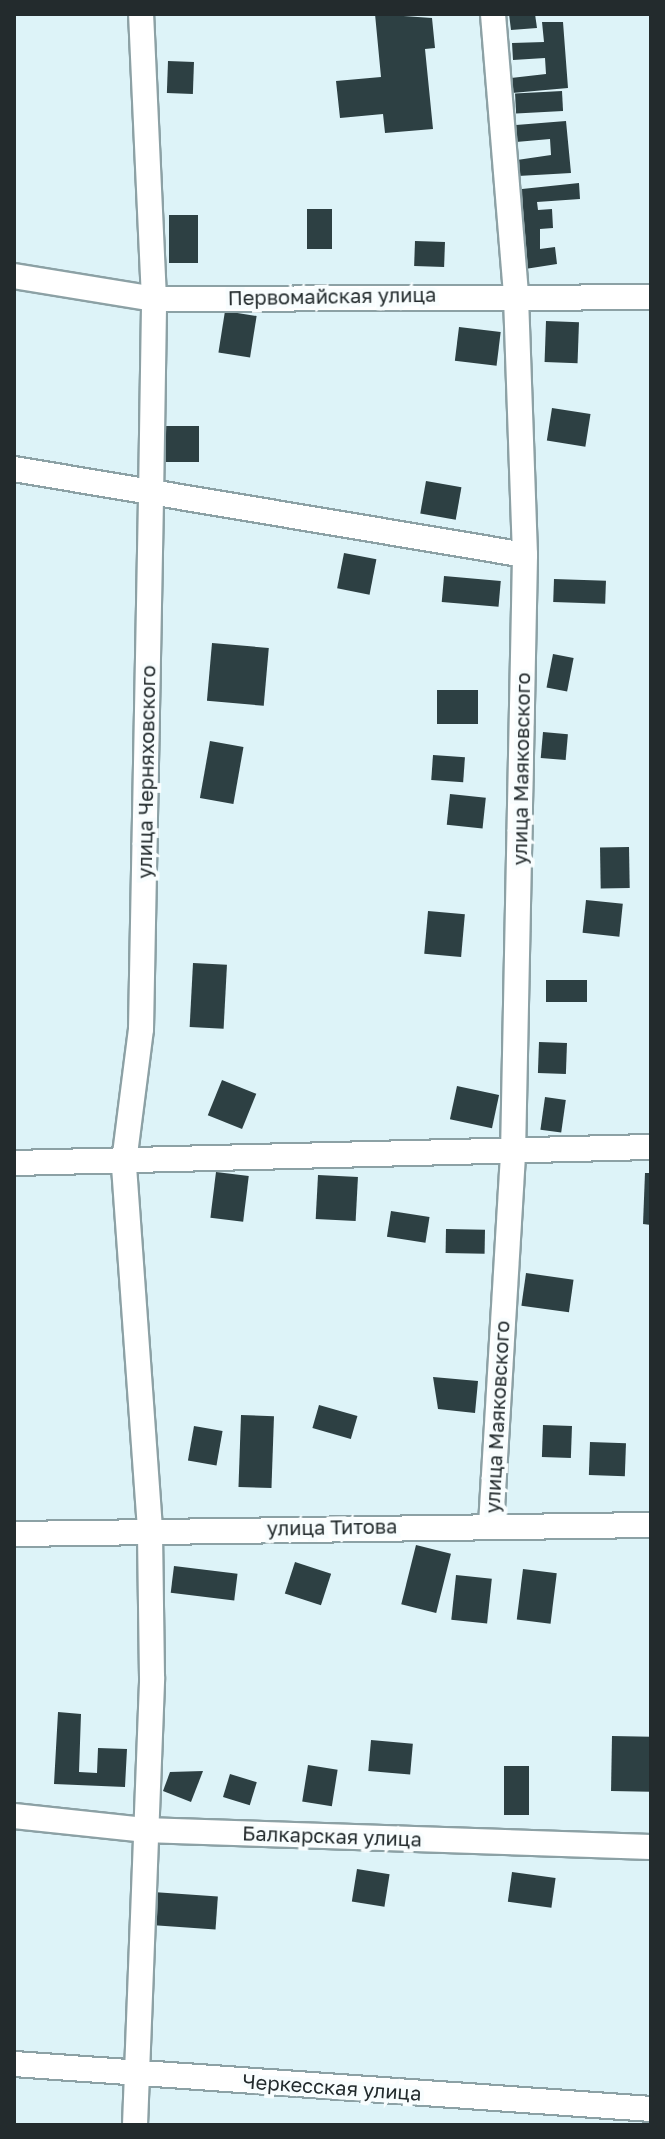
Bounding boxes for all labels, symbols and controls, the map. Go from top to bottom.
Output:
street label: Первомайская улица [228,282,436,310]
street label: улица Черняховского [132,665,160,879]
street label: улица Маяковского [507,672,535,866]
street label: улица Маяковского [480,1320,514,1514]
street label: улица Титова [267,1514,397,1540]
street label: Балкарская улица [242,1821,422,1851]
street label: Черкесская улица [242,2069,422,2105]

